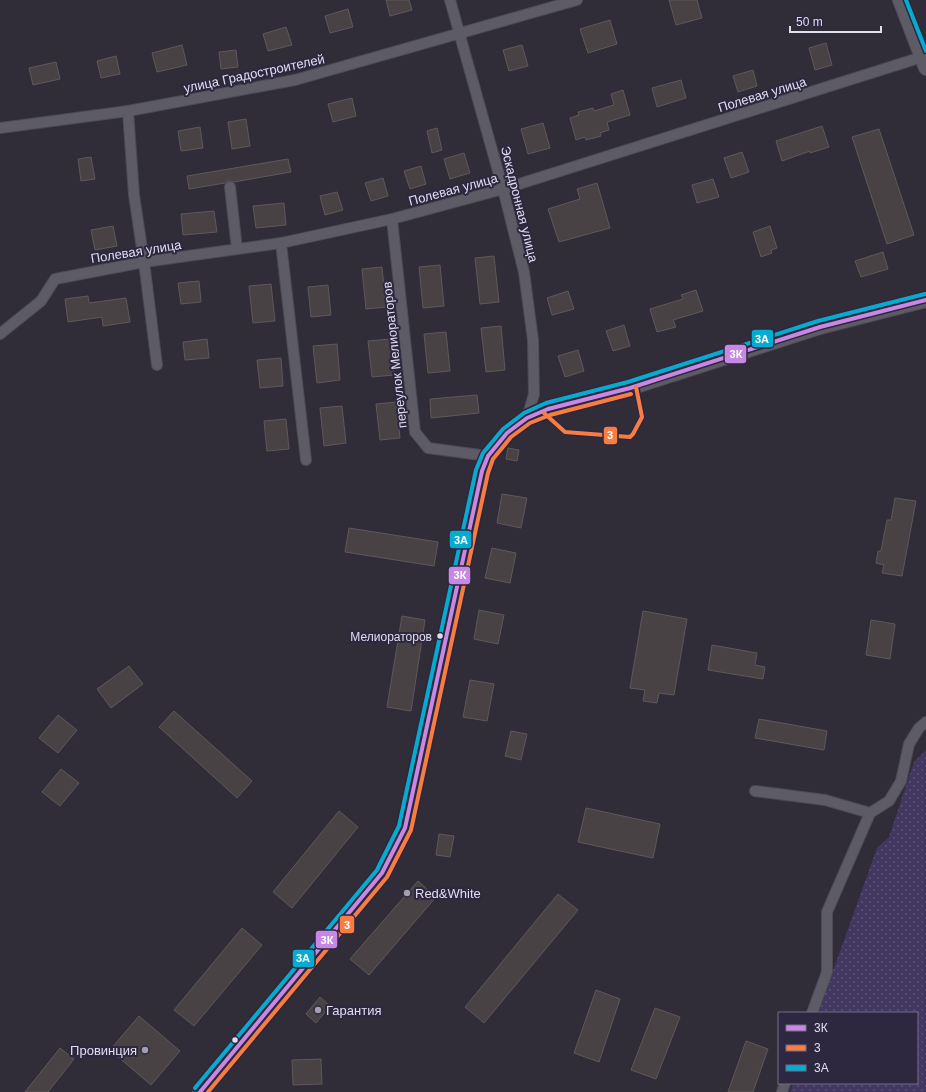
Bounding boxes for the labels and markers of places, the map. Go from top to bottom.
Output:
place label: Мелиораторов [350,630,432,644]
marker: Мелиораторов [435,631,445,641]
place label: Red&White [415,886,481,901]
marker: Red&White [402,888,412,898]
place label: Гарантия [326,1003,381,1018]
marker: Гарантия [313,1005,323,1015]
unlabelled marker [230,1035,240,1045]
place label: Провинция [70,1043,137,1058]
marker: Провинция [140,1045,150,1055]

